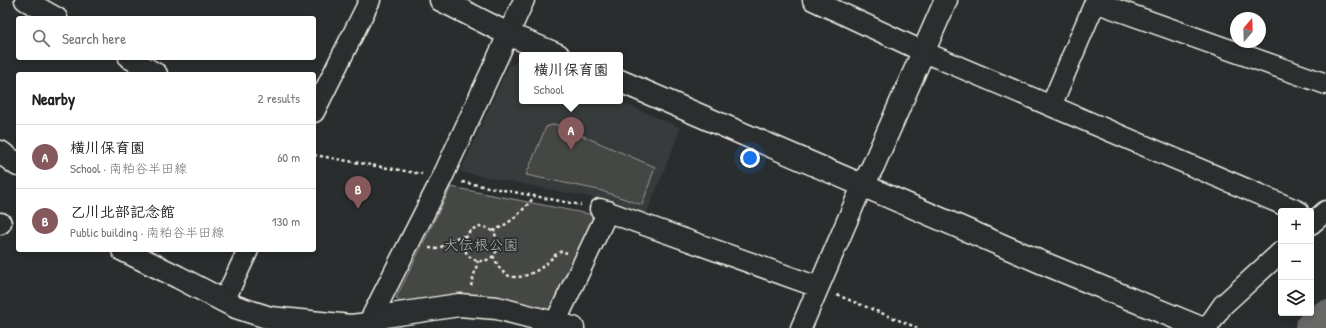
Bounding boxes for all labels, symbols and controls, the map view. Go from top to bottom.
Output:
north arrow [1230,12,1266,48]
search box [16,16,316,60]
icon: search [30,27,52,49]
text: Search here [62,28,126,49]
popup [519,52,623,104]
text: 横川保育園 [533,59,609,80]
text: School [533,80,564,98]
text: Nearby [32,87,75,110]
text: 2 results [258,89,300,107]
pin: A [558,117,584,150]
text: 横川保育園 [70,137,145,158]
text: A [42,148,48,166]
text: 60 m [277,148,300,166]
your location [740,148,760,168]
text: School · 南粕谷半田線 [70,159,187,177]
pin: B [345,176,371,209]
text: 乙川北部記念館 [70,201,175,222]
map controls [1278,208,1314,316]
button: + [1278,208,1314,244]
text: B [42,212,48,230]
text: 130 m [272,212,300,230]
text: Public building · 南粕谷半田線 [70,223,224,241]
park label: 大伝根公園 [443,234,519,255]
button: − [1278,244,1314,280]
button: layers [1278,280,1314,316]

